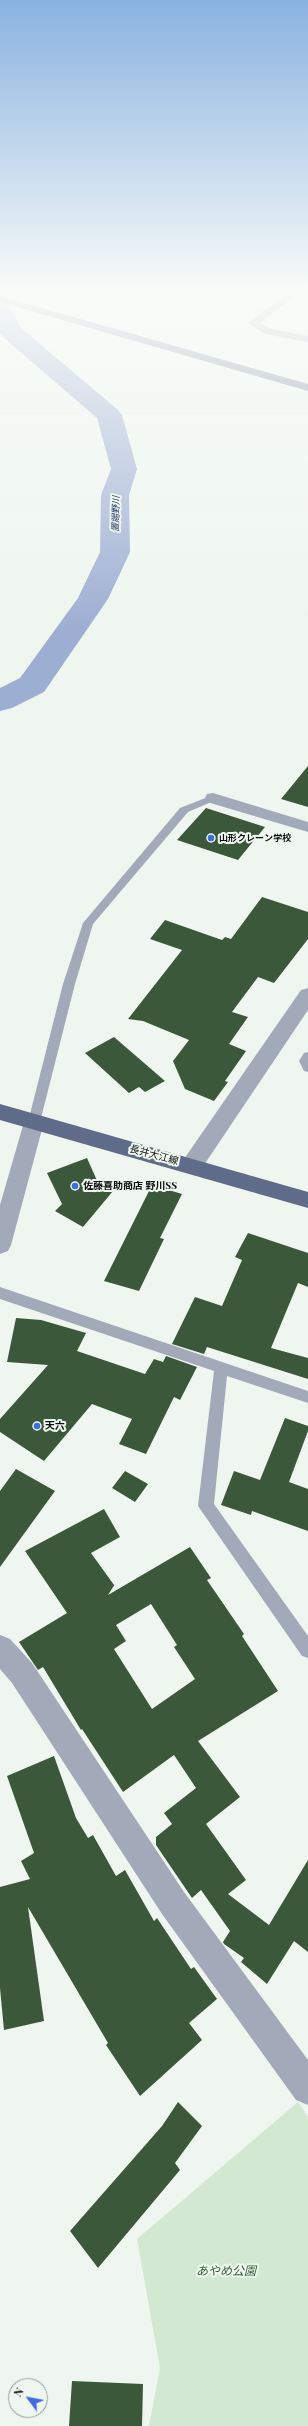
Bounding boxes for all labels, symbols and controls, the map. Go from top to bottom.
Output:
water label: 置賜野川 [110,496,122,532]
marker: 山形クレーン学校 [206,833,216,843]
place label: 山形クレーン学校 [219,833,291,843]
street label: 長井大江線 [128,1143,180,1167]
place label: 佐藤喜助商店 野川SS [83,1180,177,1192]
marker: 佐藤喜助商店 野川SS [70,1181,80,1191]
place label: 天六 [45,1420,65,1432]
marker: 天六 [32,1421,42,1431]
park label: あやめ公園 [196,2264,256,2278]
north arrow [8,2378,48,2418]
text: N [10,2385,27,2399]

